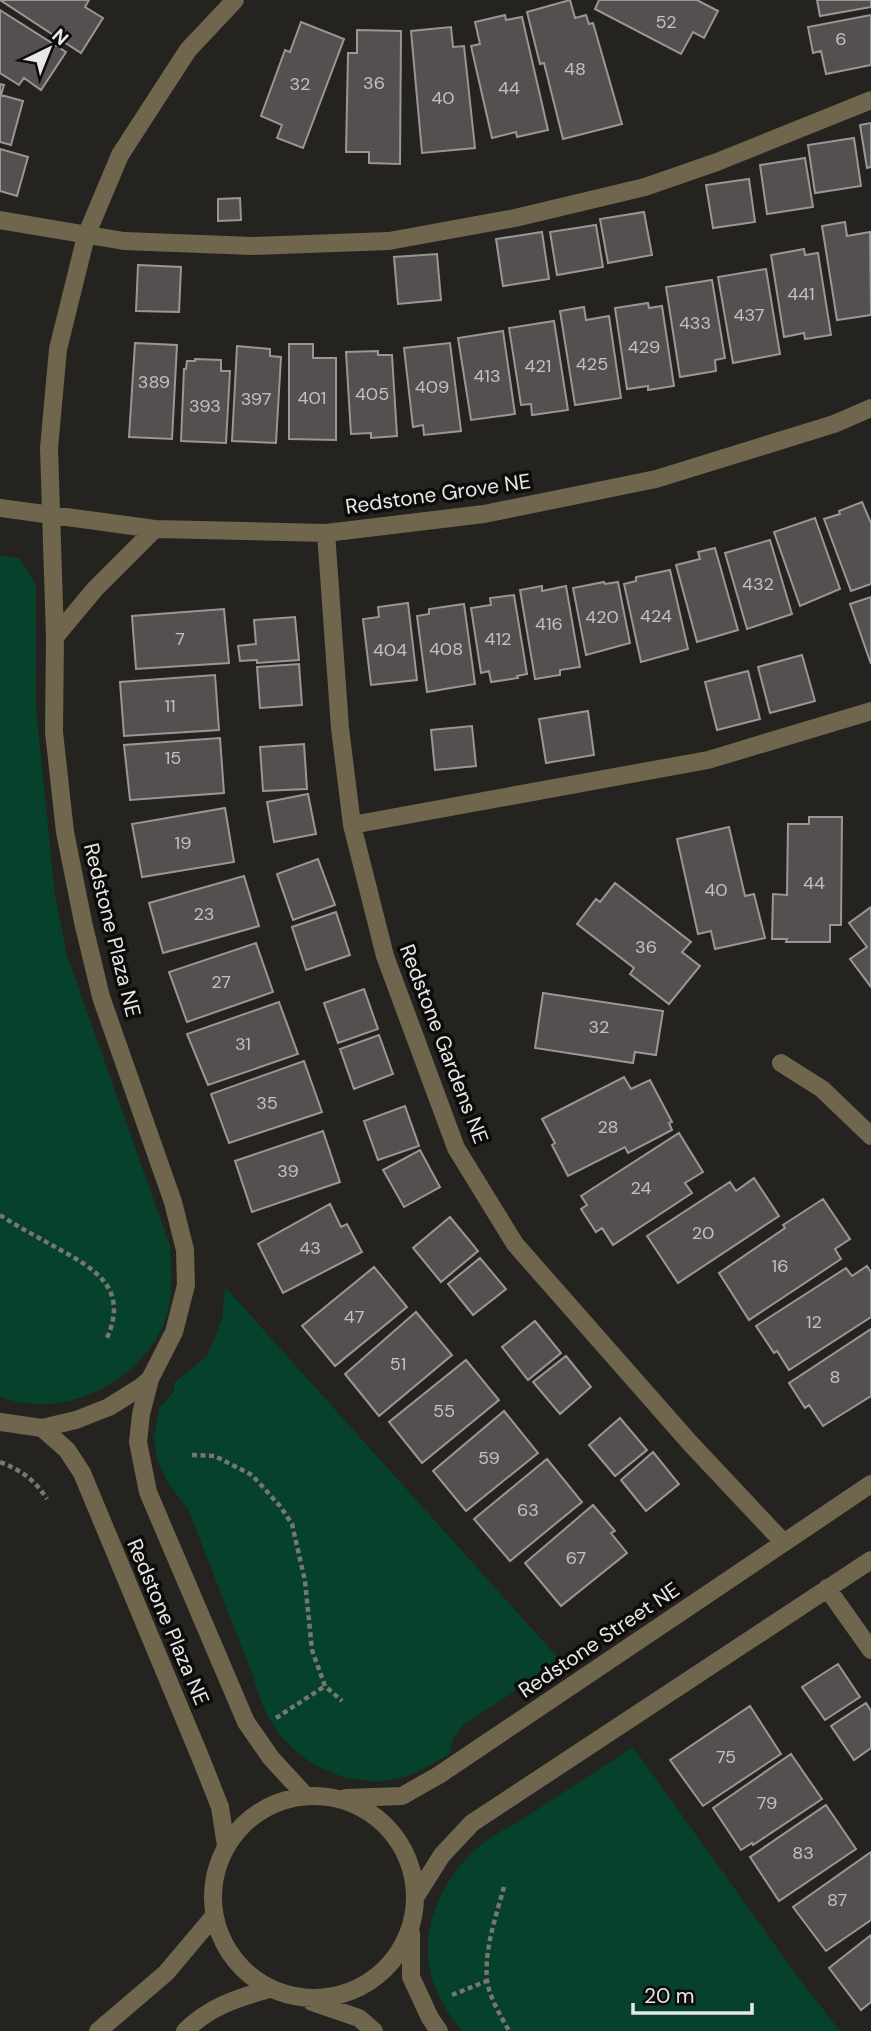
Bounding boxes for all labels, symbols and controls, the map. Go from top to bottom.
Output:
house number: 52 [655,10,677,34]
north arrow [14,14,84,84]
text: N [47,23,74,51]
house number: 6 [835,27,847,51]
house number: 48 [564,57,586,81]
house number: 36 [363,71,385,95]
house number: 32 [289,72,311,96]
house number: 44 [498,76,520,100]
house number: 40 [431,86,455,110]
house number: 441 [787,282,815,306]
house number: 437 [734,303,764,327]
house number: 433 [679,311,711,335]
house number: 429 [628,335,660,359]
house number: 425 [576,352,608,376]
house number: 421 [525,354,551,378]
house number: 413 [473,364,501,388]
house number: 389 [138,370,170,394]
house number: 409 [415,375,449,399]
house number: 405 [355,382,389,406]
house number: 401 [298,386,326,410]
house number: 397 [241,387,271,411]
house number: 393 [189,394,221,418]
street label: Redstone Grove NE [344,467,532,521]
house number: 432 [742,572,774,596]
house number: 424 [640,604,672,628]
house number: 420 [585,605,619,629]
house number: 416 [535,612,563,636]
house number: 7 [175,627,185,651]
house number: 412 [485,627,511,651]
house number: 408 [429,637,463,661]
house number: 404 [373,638,407,662]
house number: 11 [164,694,176,718]
house number: 15 [165,746,181,770]
house number: 19 [175,831,191,855]
street label: Redstone Plaza NE [77,840,147,1020]
house number: 44 [803,871,825,895]
house number: 40 [704,878,728,902]
house number: 23 [193,902,215,926]
house number: 36 [635,935,657,959]
street label: Redstone Gardens NE [393,940,495,1148]
house number: 27 [211,970,231,994]
house number: 32 [588,1015,610,1039]
house number: 31 [235,1032,251,1056]
house number: 35 [256,1091,278,1115]
house number: 28 [597,1115,619,1139]
house number: 39 [277,1159,299,1183]
house number: 24 [631,1176,652,1200]
house number: 20 [692,1221,714,1245]
house number: 43 [299,1236,321,1260]
house number: 16 [772,1254,788,1278]
house number: 47 [344,1305,364,1329]
house number: 12 [806,1310,822,1334]
house number: 51 [390,1352,406,1376]
house number: 8 [830,1365,840,1389]
house number: 55 [433,1399,455,1423]
house number: 59 [478,1446,500,1470]
house number: 63 [517,1498,539,1522]
street label: Redstone Plaza NE [120,1534,216,1710]
house number: 67 [566,1546,586,1570]
street label: Redstone Street NE [513,1576,685,1704]
house number: 75 [716,1745,736,1769]
house number: 79 [757,1791,777,1815]
house number: 83 [792,1841,814,1865]
house number: 87 [827,1888,847,1912]
scale bar [633,1972,752,2016]
text: 20 m [644,1982,695,2010]

